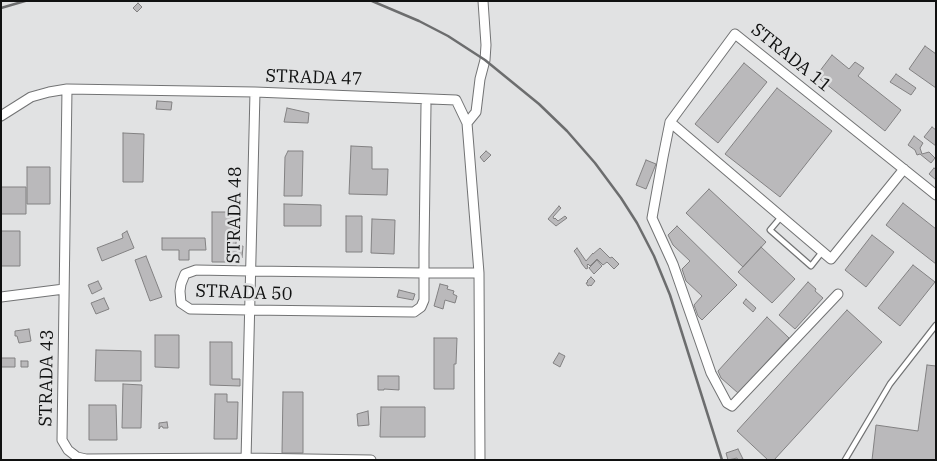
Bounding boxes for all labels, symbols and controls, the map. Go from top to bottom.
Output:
street label: STRADA 11 [746,19,836,97]
street label: STRADA 47 [265,66,363,90]
street label: STRADA 48 [223,166,247,264]
street label: STRADA 50 [195,281,293,305]
street label: STRADA 43 [35,329,59,427]

